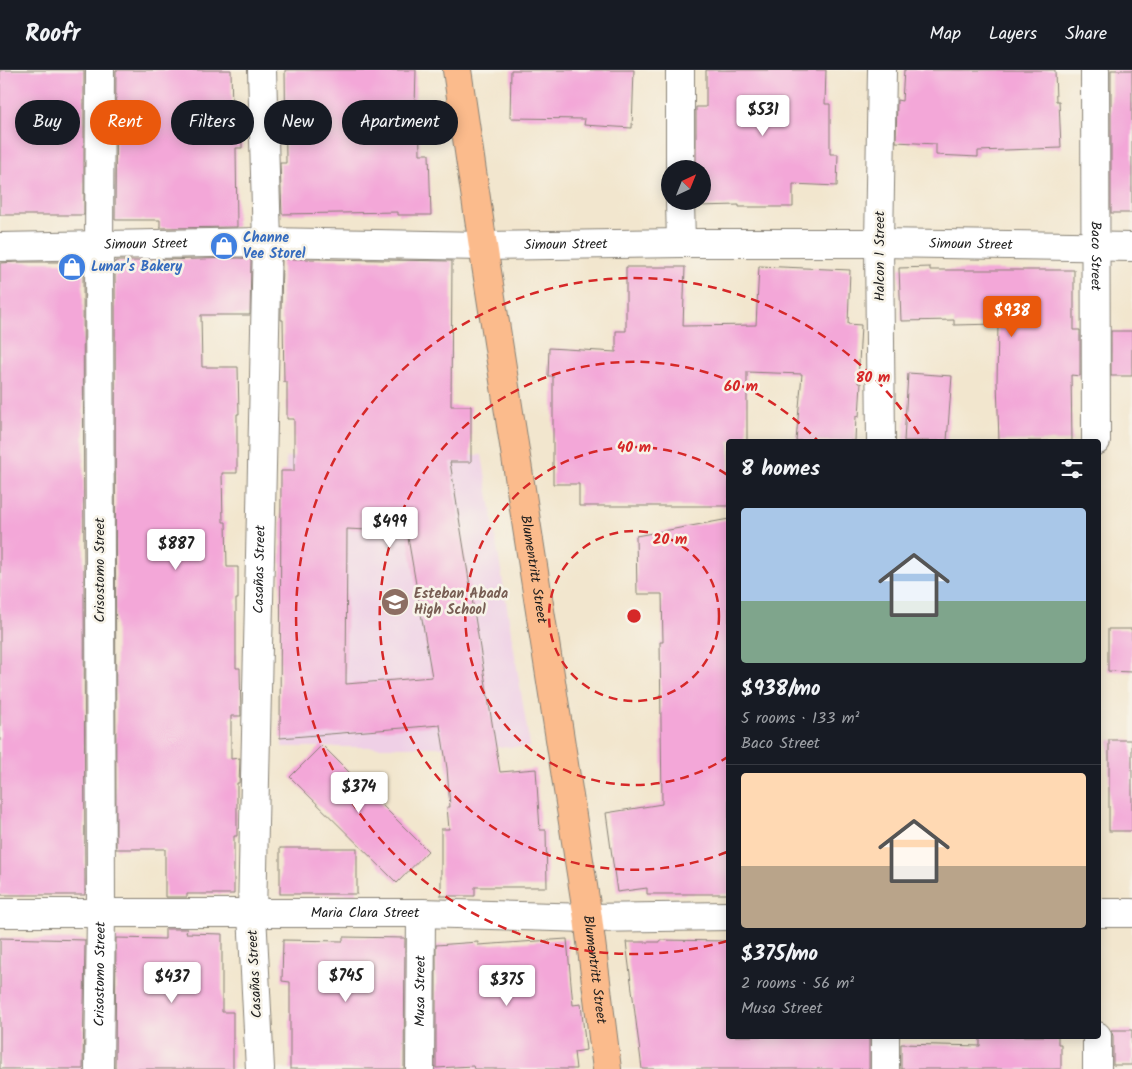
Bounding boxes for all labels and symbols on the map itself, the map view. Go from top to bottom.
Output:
pin: $531 [733,94,793,137]
north arrow [661,160,711,210]
street label: Halcon 1 Street [869,210,891,301]
street label: Baco Street [1084,221,1107,291]
place label: Channe Vee Storel [243,227,306,265]
shop icon: Channe Vee Storel [209,231,239,261]
street label: Simoun Street [104,232,189,256]
street label: Simoun Street [524,233,608,256]
street label: Simoun Street [929,233,1013,256]
shop icon: Lunar's Bakery [57,252,87,282]
place label: Lunar's Bakery [91,256,183,278]
pin: $938 [982,296,1042,338]
text: 80 m [856,366,890,390]
text: 60 m [724,375,758,399]
text: 40 m [617,436,651,460]
pin: $499 [360,506,420,549]
street label: Blumentritt Street [514,513,553,626]
street label: Crisostomo Street [89,517,111,623]
street label: Casañas Street [248,524,272,614]
pin: $887 [146,528,206,571]
text: 20 m [653,528,687,552]
place label: Esteban Abada High School [414,583,508,621]
school or university icon: Esteban Abada High School [380,587,410,617]
centre of rings [625,607,643,625]
pin: $374 [329,772,389,814]
street label: Maria Clara Street [311,902,420,924]
street label: Blumentritt Street [577,914,612,1026]
street label: Crisostomo Street [89,921,112,1027]
street label: Casañas Street [242,929,268,1019]
street label: Musa Street [409,955,432,1027]
pin: $745 [316,960,376,1003]
pin: $437 [142,962,202,1004]
pin: $375 [477,964,537,1007]

